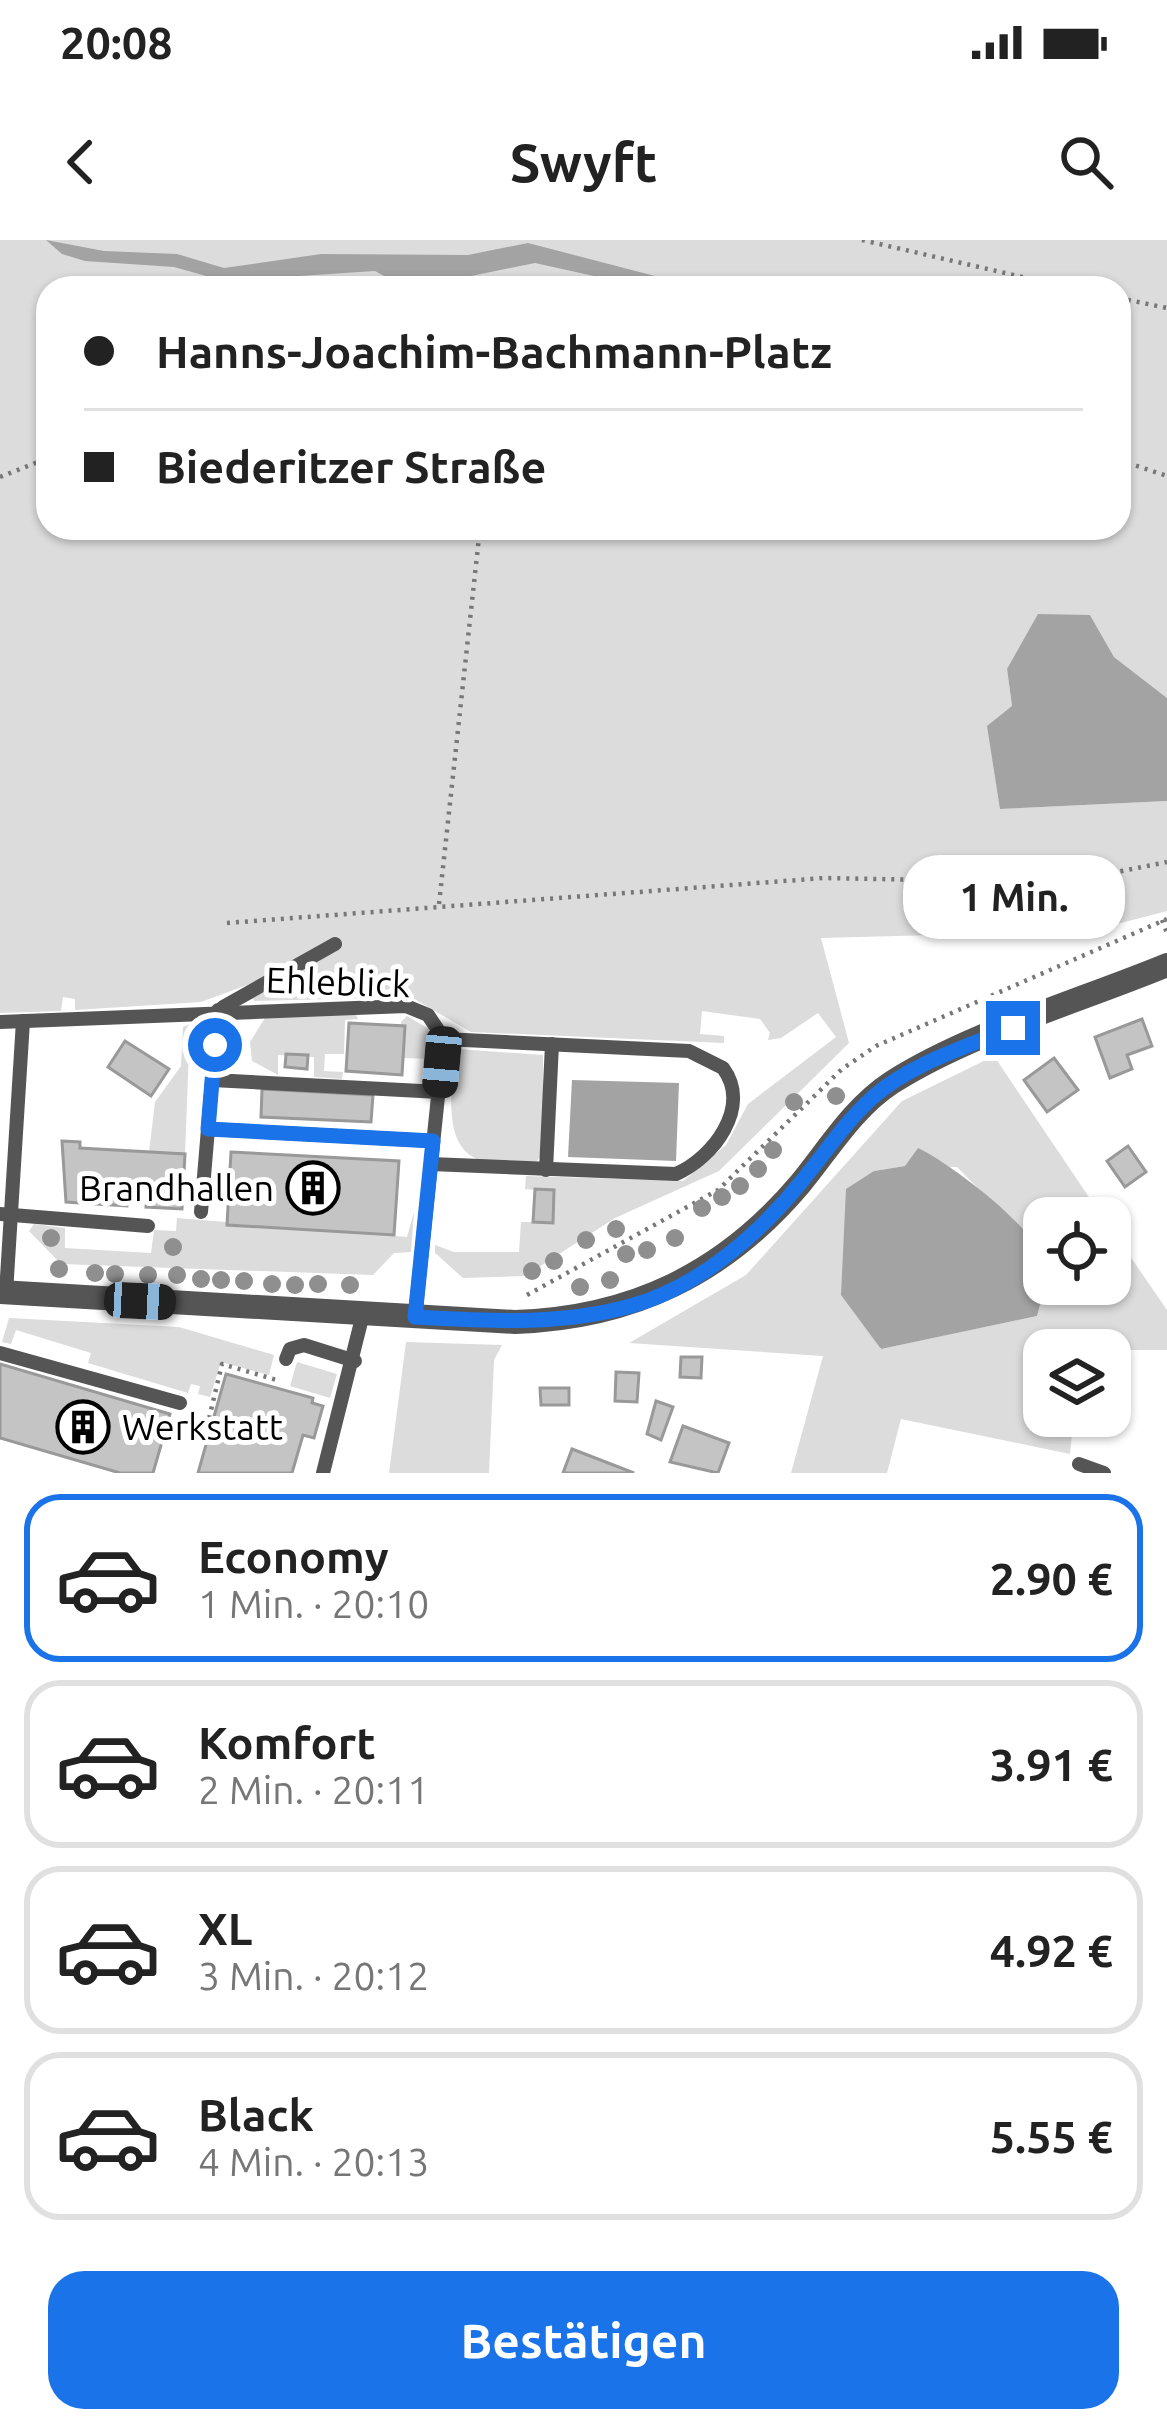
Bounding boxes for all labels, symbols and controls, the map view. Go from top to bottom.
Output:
text: 20:08 [60,17,173,68]
icon: back [48,129,114,195]
icon: search [1053,129,1119,195]
text: Swyft [510,132,657,192]
text: Hanns-Joachim-Bachmann-Platz [156,326,832,377]
text: Biederitzer Straße [156,441,547,492]
callout: 1 Min. [902,854,1124,938]
text: 1 Min. [959,875,1069,918]
street label: Ehleblick [265,958,411,1005]
route end [986,1001,1040,1055]
route start [188,1018,242,1072]
car [421,1025,463,1099]
building icon: Brandhallen [285,1160,341,1216]
place label: Brandhallen [79,1167,274,1208]
map controls [1023,1197,1131,1437]
button: locate [1023,1197,1131,1305]
car [103,1281,177,1321]
button: layers [1023,1329,1131,1437]
building icon: Werkstatt [55,1399,111,1455]
place label: Werkstatt [122,1406,283,1447]
icon: car [54,1524,162,1632]
text: Economy [198,1531,389,1582]
text: 2.90 € [990,1553,1113,1604]
text: 1 Min. · 20:10 [198,1582,429,1625]
icon: car [54,1710,162,1818]
text: Komfort [198,1717,376,1768]
text: 3.91 € [990,1739,1113,1790]
text: 2 Min. · 20:11 [198,1768,429,1811]
icon: car [54,1896,162,2004]
text: XL [198,1903,252,1954]
text: 4.92 € [990,1925,1113,1976]
text: 3 Min. · 20:12 [198,1954,429,1997]
icon: car [54,2082,162,2190]
text: Black [198,2089,314,2140]
text: 5.55 € [990,2111,1113,2162]
text: 4 Min. · 20:13 [198,2140,429,2183]
button: Bestätigen [48,2271,1119,2409]

